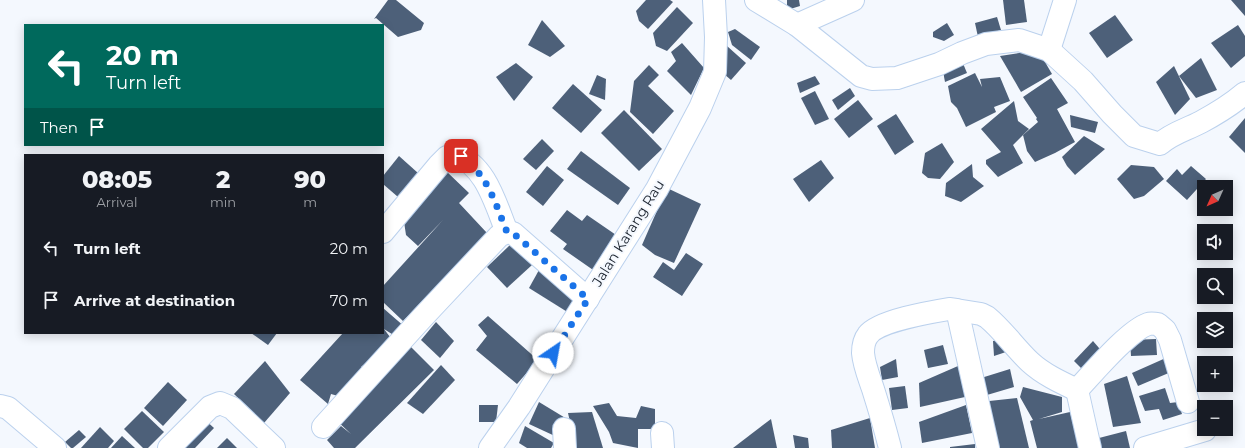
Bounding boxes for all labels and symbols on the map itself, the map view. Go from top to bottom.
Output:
pin [444,139,478,173]
street label: Jalan Karang Rau [587,176,668,290]
north arrow [1197,180,1233,216]
position arrow [532,332,574,374]

